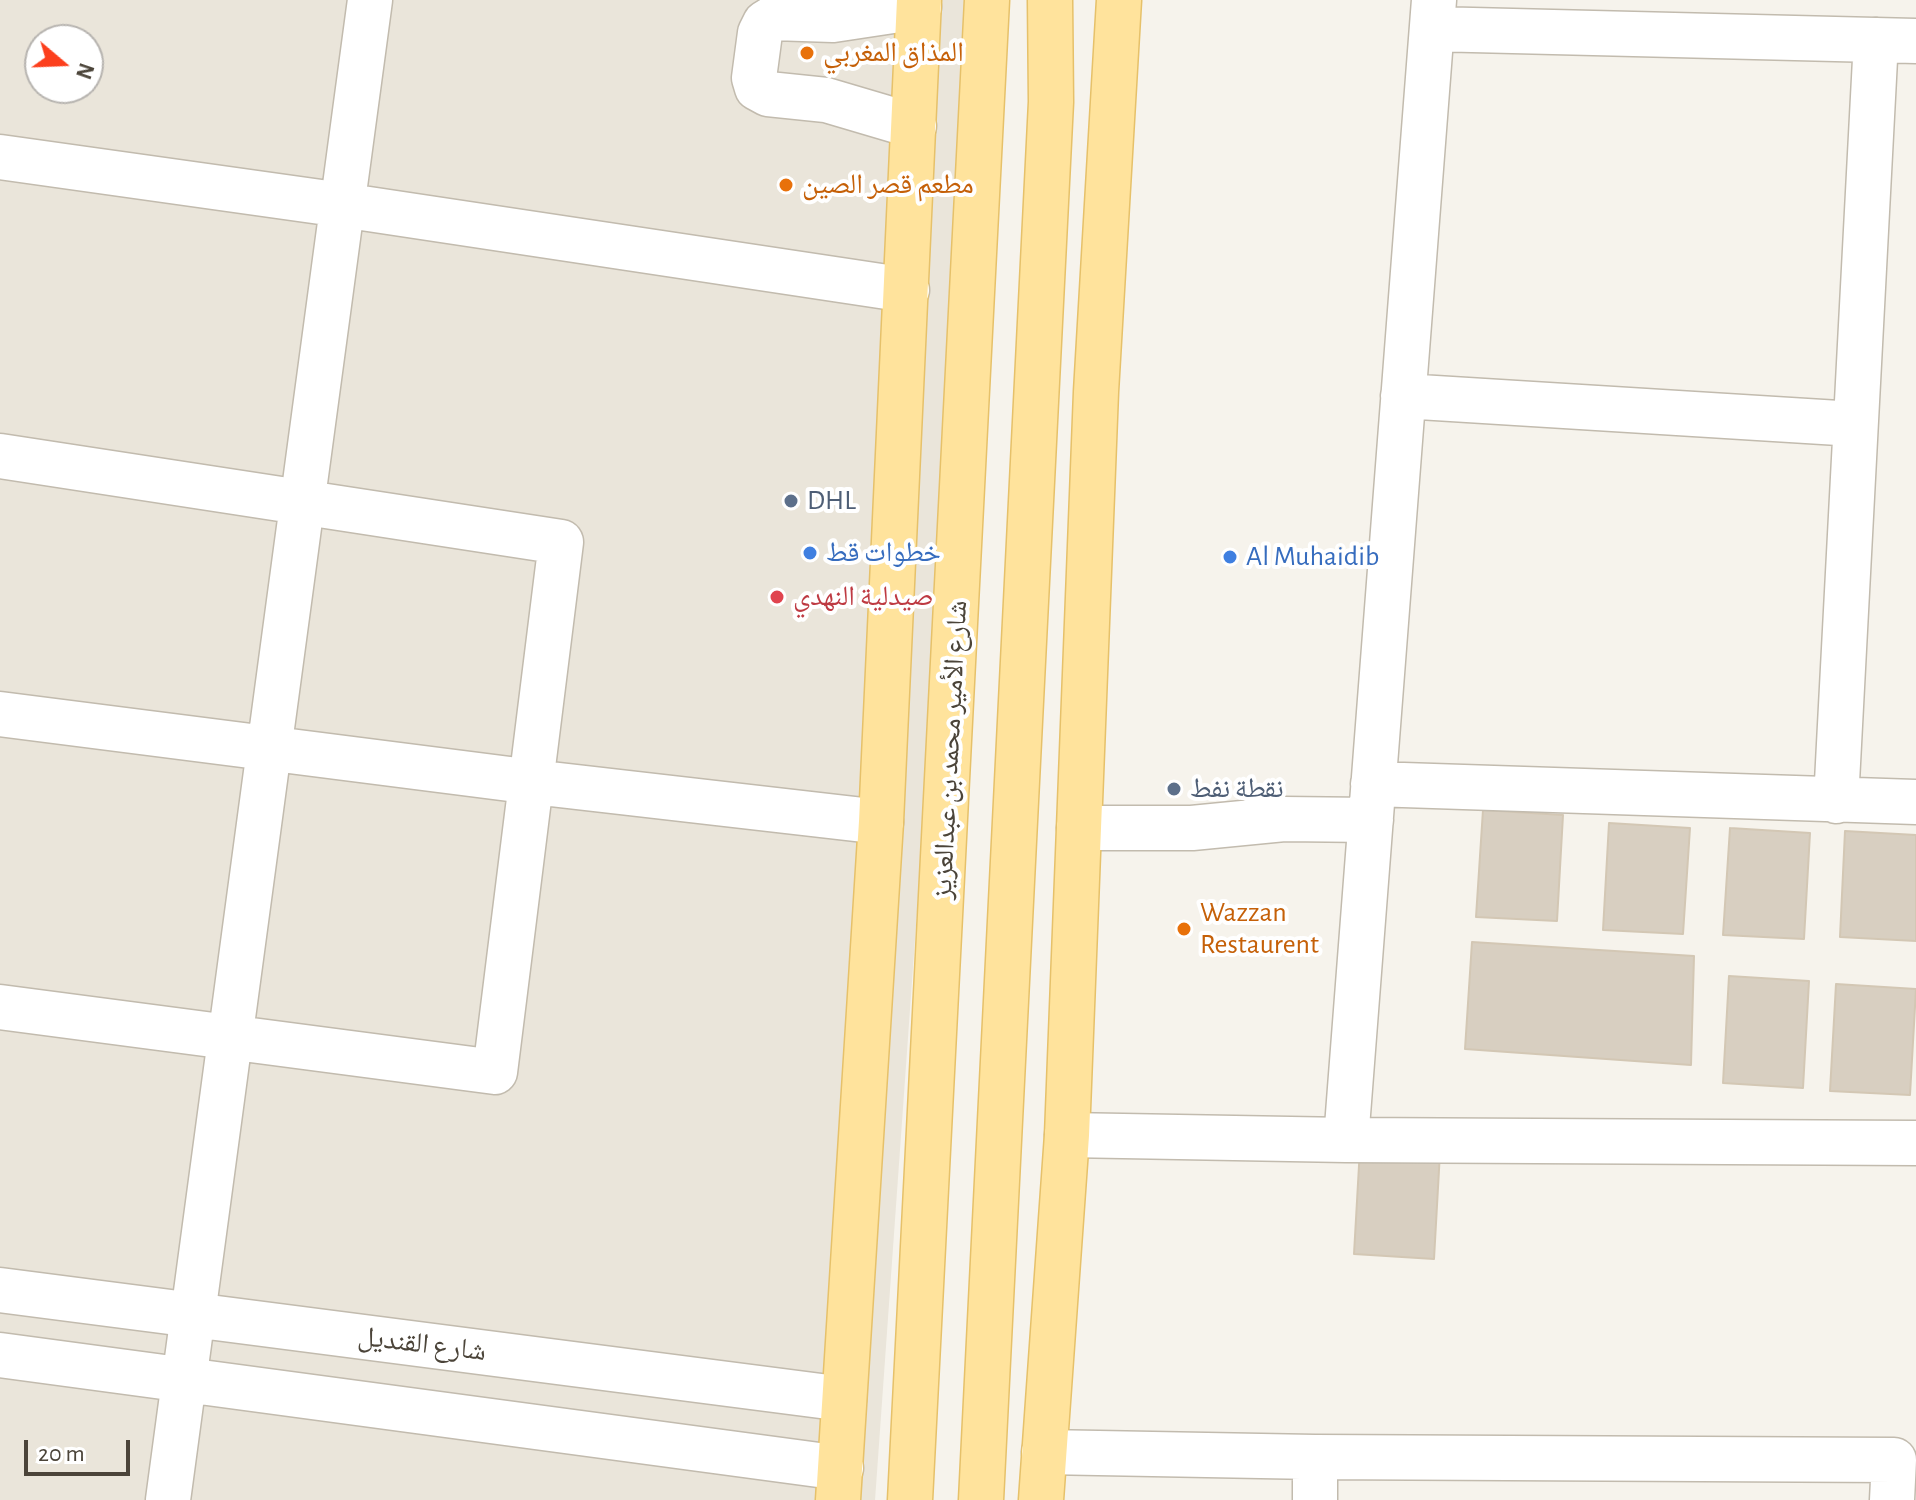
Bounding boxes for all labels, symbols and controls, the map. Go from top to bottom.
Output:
north arrow [24,24,104,104]
place label: المذاق المغربي [823,36,964,70]
marker: المذاق المغربي [798,44,816,62]
text: N [72,60,98,82]
place label: مطعم قصر الصين [802,168,974,202]
marker: مطعم قصر الصين [777,176,795,194]
place label: DHL [807,484,856,518]
marker: DHL [782,492,800,510]
place label: خطوات قط [826,536,941,570]
place label: Al Muhaidib [1246,540,1379,574]
marker: خطوات قط [801,544,819,562]
marker: Al Muhaidib [1221,548,1239,566]
place label: صيدلية النهدي [793,580,934,614]
marker: صيدلية النهدي [768,588,786,606]
street label: شارع الأمير محمد بن عبدالعزيز [925,600,975,900]
place label: نقطة نفط [1190,772,1284,806]
marker: نقطة نفط [1165,780,1183,798]
place label: Wazzan Restaurent [1200,896,1319,962]
marker: Wazzan Restaurent [1175,920,1193,938]
street label: شارع القنديل [356,1319,488,1369]
scale bar [28,1424,134,1474]
text: 20 m [38,1442,85,1466]

